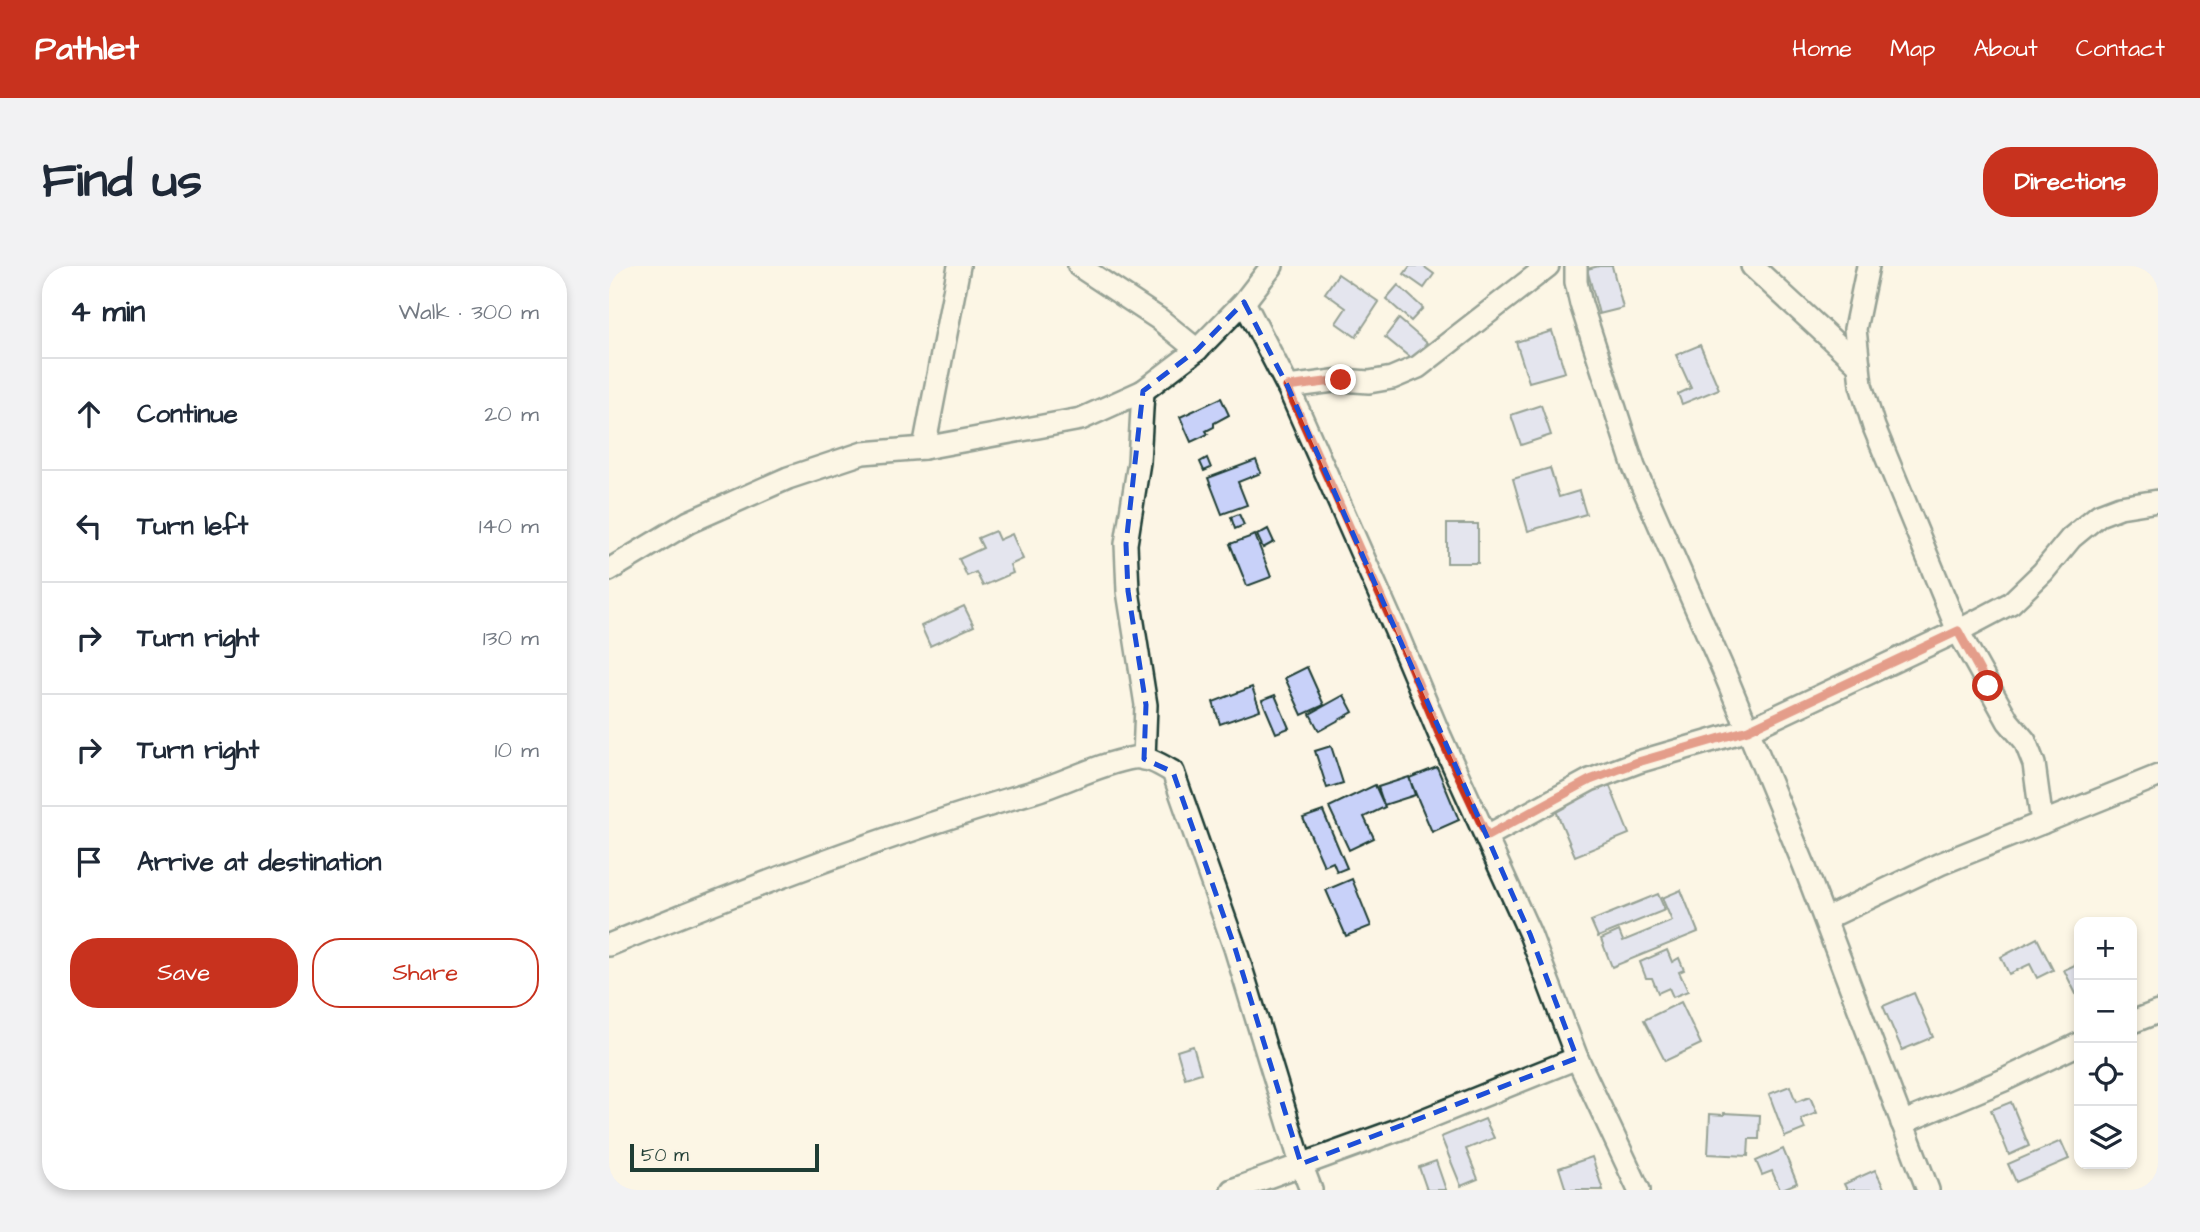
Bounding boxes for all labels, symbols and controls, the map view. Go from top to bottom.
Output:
text: Pathlet [35,26,139,72]
text: Home [1792,32,1852,66]
text: Map [1890,32,1935,66]
text: About [1973,32,2038,66]
text: Contact [2076,32,2165,66]
button: Directions [1983,147,2158,217]
text: Find us [42,148,202,216]
text: 4 min [70,291,145,333]
text: Walk · 300 m [398,296,539,328]
route end [1325,364,1356,395]
icon: ahead [70,395,108,433]
text: Continue [137,396,238,432]
text: 20 m [484,398,539,430]
icon: left [70,507,108,545]
text: Turn left [137,508,248,544]
text: 140 m [479,510,539,542]
icon: right [70,619,108,657]
text: Turn right [137,620,259,656]
text: 130 m [483,622,539,654]
route start [1972,670,2003,701]
icon: right [70,731,108,769]
text: Turn right [137,732,259,768]
text: 10 m [494,734,539,766]
icon: arrive [70,843,108,881]
text: Arrive at destination [137,844,382,880]
map controls [2074,917,2137,1169]
button: + [2074,917,2137,980]
button: Save [70,938,298,1008]
button: Share [312,938,539,1008]
button: − [2074,980,2137,1043]
button: locate [2074,1043,2137,1106]
button: layers [2074,1106,2137,1169]
scale bar [630,1141,819,1173]
text: 50 m [641,1142,689,1169]

